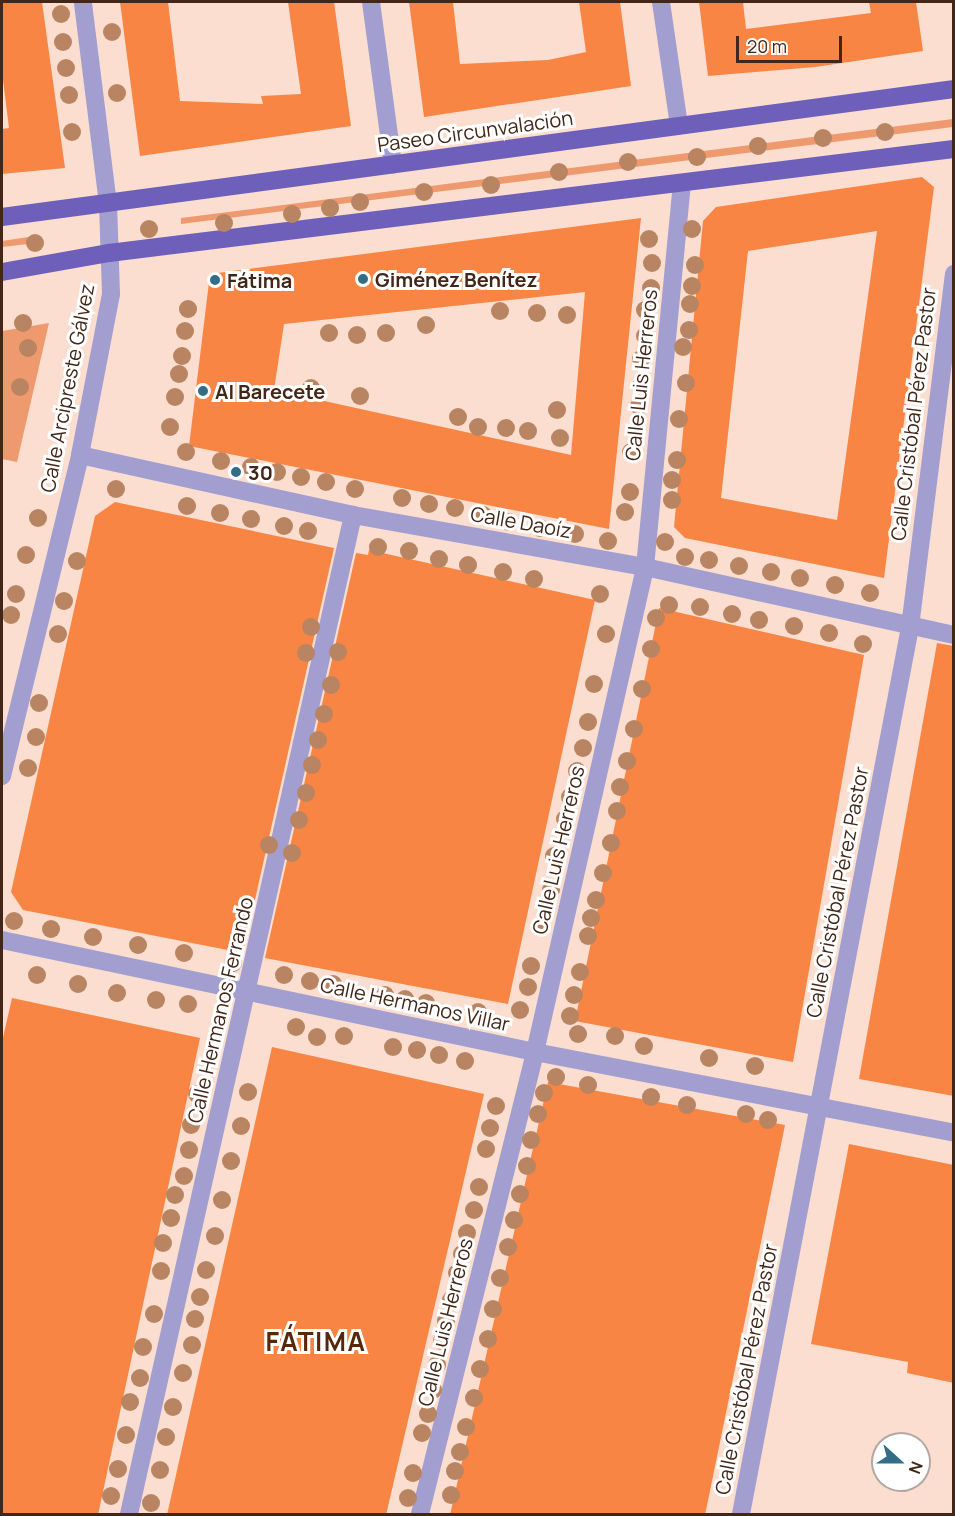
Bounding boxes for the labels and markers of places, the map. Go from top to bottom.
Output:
place label: Giménez Benítez [375,267,537,291]
place label: Fátima [227,268,292,292]
marker: Giménez Benítez [356,272,370,286]
marker: Fátima [208,273,222,287]
place label: Al Barecete [215,379,325,403]
marker: Al Barecete [196,384,210,398]
place label: 30 [248,460,273,484]
marker: 30 [229,465,243,479]

